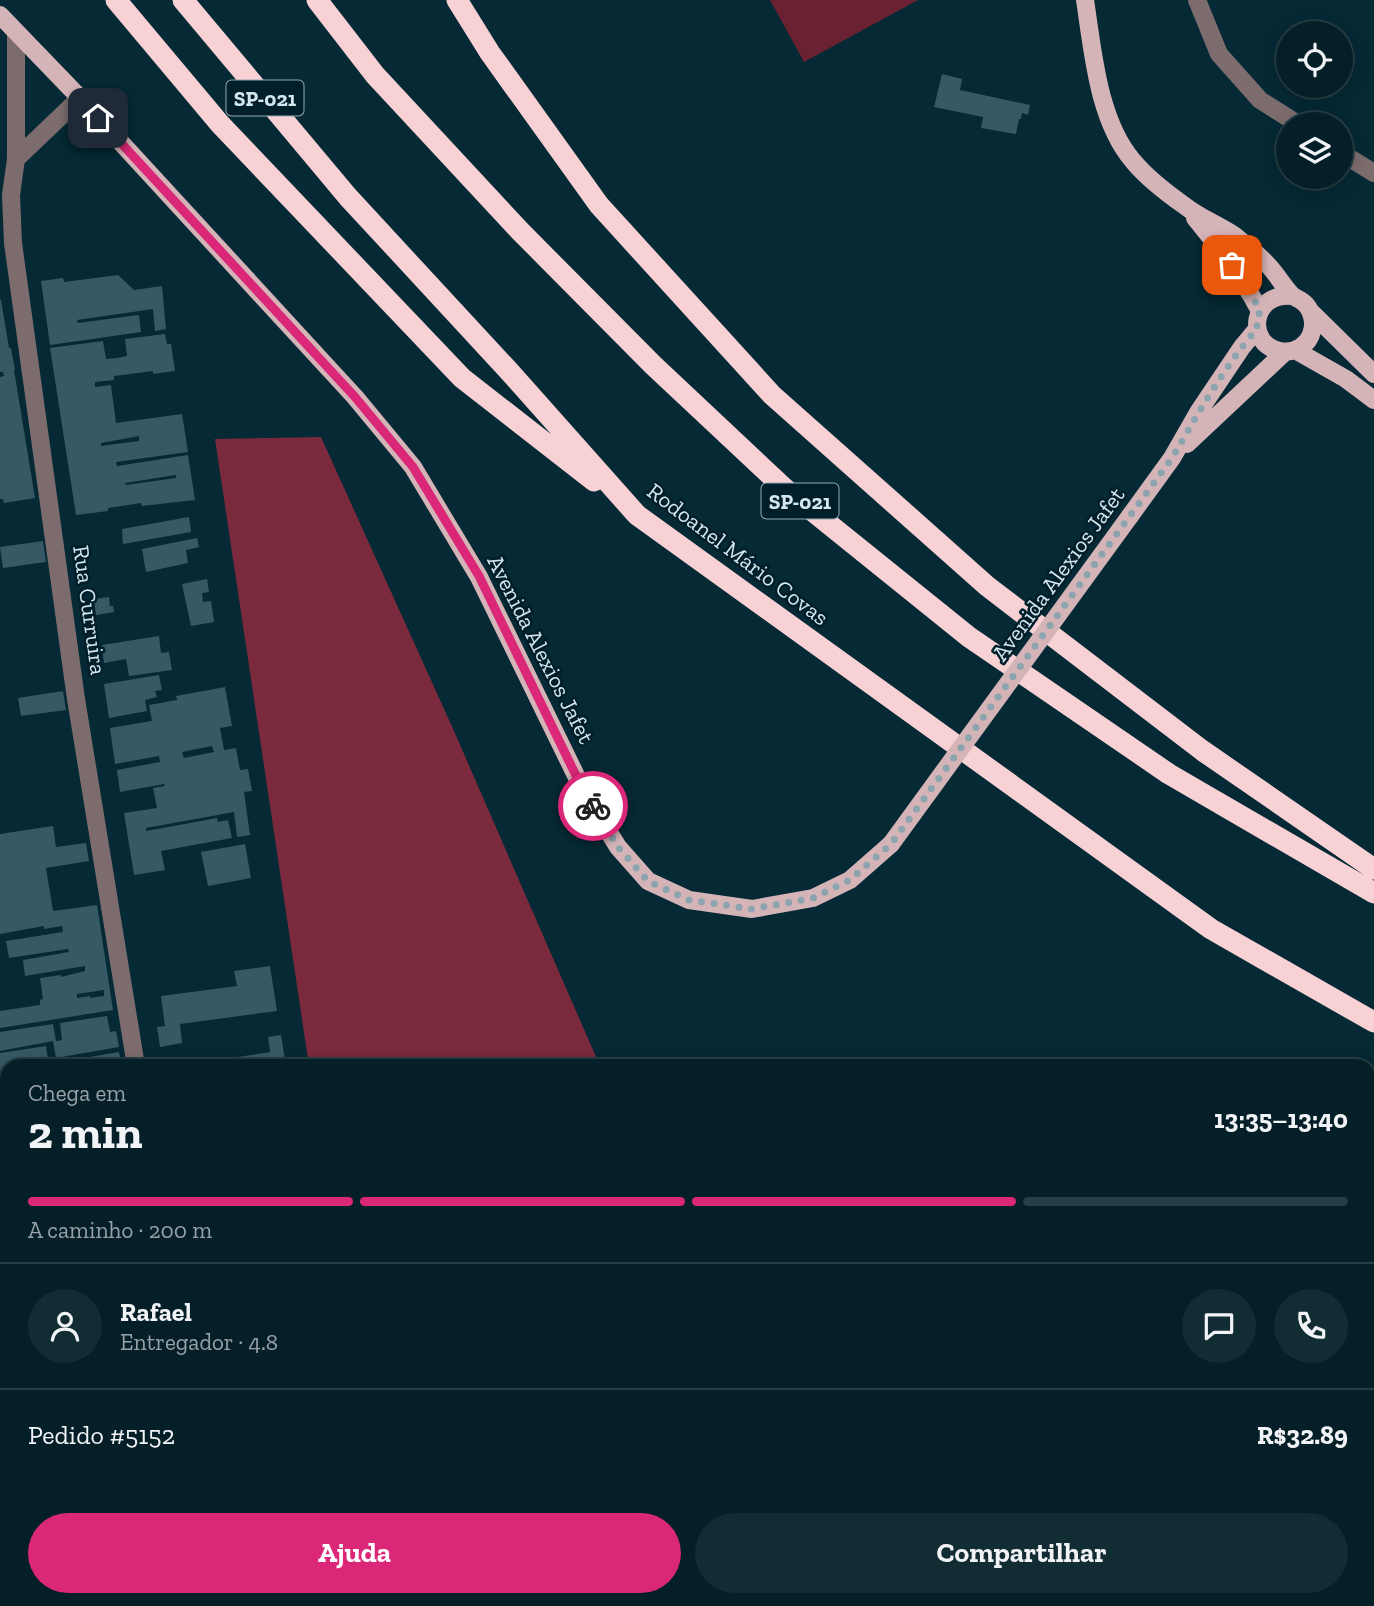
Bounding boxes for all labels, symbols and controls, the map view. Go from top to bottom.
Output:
map controls [1276,21,1353,189]
button: locate [1276,21,1353,98]
road number: SP-021 [226,80,304,116]
pin [68,88,128,148]
icon: home [79,99,117,137]
button: layers [1276,112,1353,189]
pin [1202,235,1262,295]
icon: bag [1213,246,1251,284]
street label: Rodoanel Mário Covas [642,477,834,631]
street label: Avenida Alexios Jafet [986,481,1131,666]
road number: SP-021 [762,484,838,518]
street label: Rua Curruira [67,543,113,677]
street label: Avenida Alexios Jafet [481,550,601,748]
courier [558,771,628,841]
icon: bike [574,787,612,825]
text: Chega em [28,1079,126,1107]
text: 13:35–13:40 [1214,1103,1348,1135]
text: 2 min [28,1105,143,1160]
text: A caminho · 200 m [28,1216,212,1244]
button: person [28,1289,102,1363]
button: chat [1182,1289,1256,1363]
button: phone [1274,1289,1348,1363]
text: Rafael [120,1296,192,1328]
text: Entregador · 4.8 [120,1328,278,1356]
text: Pedido #5152 [28,1419,175,1451]
text: R$32.89 [1257,1419,1348,1451]
button: Ajuda [28,1513,681,1593]
button: Compartilhar [695,1513,1348,1593]

